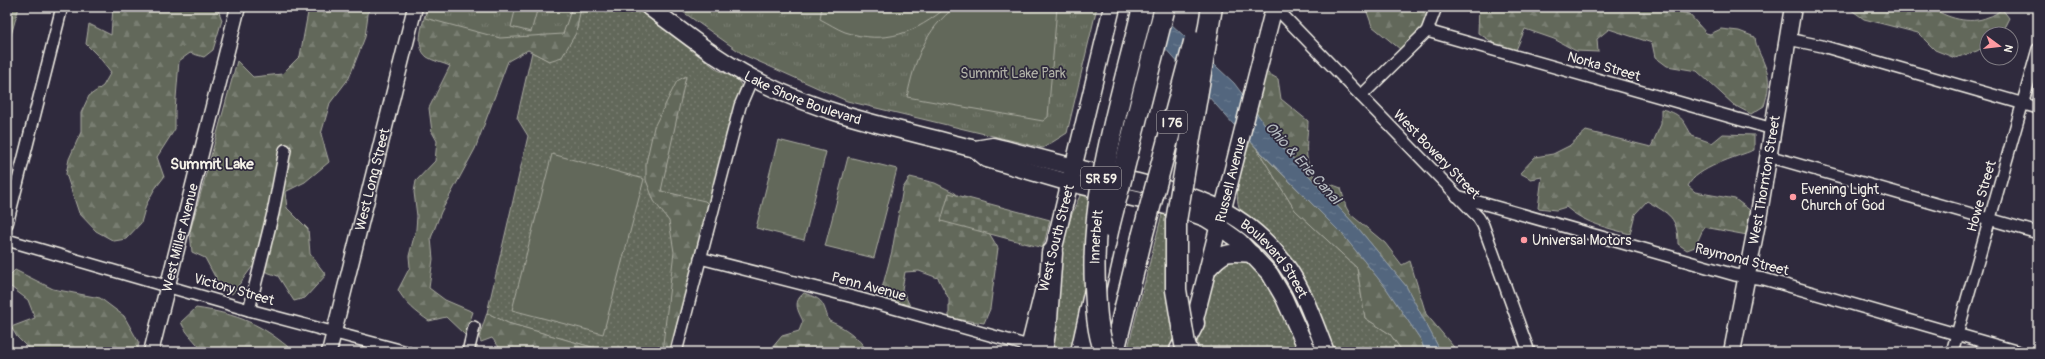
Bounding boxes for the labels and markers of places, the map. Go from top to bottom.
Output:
place label: Evening Light Church of God [1801,181,1885,214]
marker: Evening Light Church of God [1788,192,1798,202]
place label: Universal Motors [1532,232,1632,249]
marker: Universal Motors [1519,235,1529,245]

